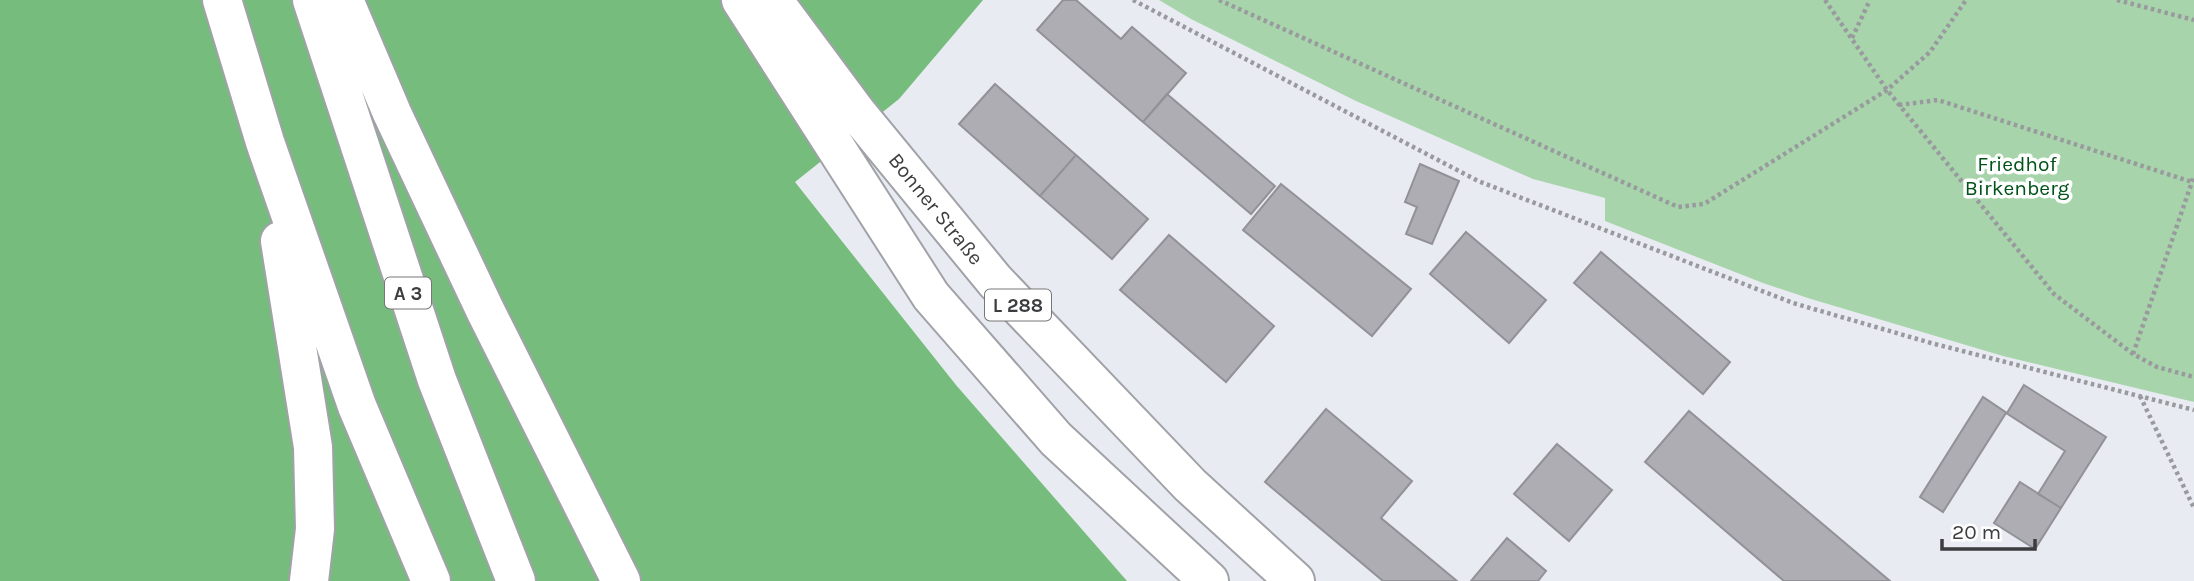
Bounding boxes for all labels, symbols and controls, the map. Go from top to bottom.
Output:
street label: Bonner Straße [884,148,988,270]
park label: Friedhof Birkenberg [1965,152,2069,200]
road number: A 3 [385,278,431,308]
road number: L 288 [985,290,1051,320]
scale bar [1942,508,2035,552]
text: 20 m [1952,520,2001,544]

